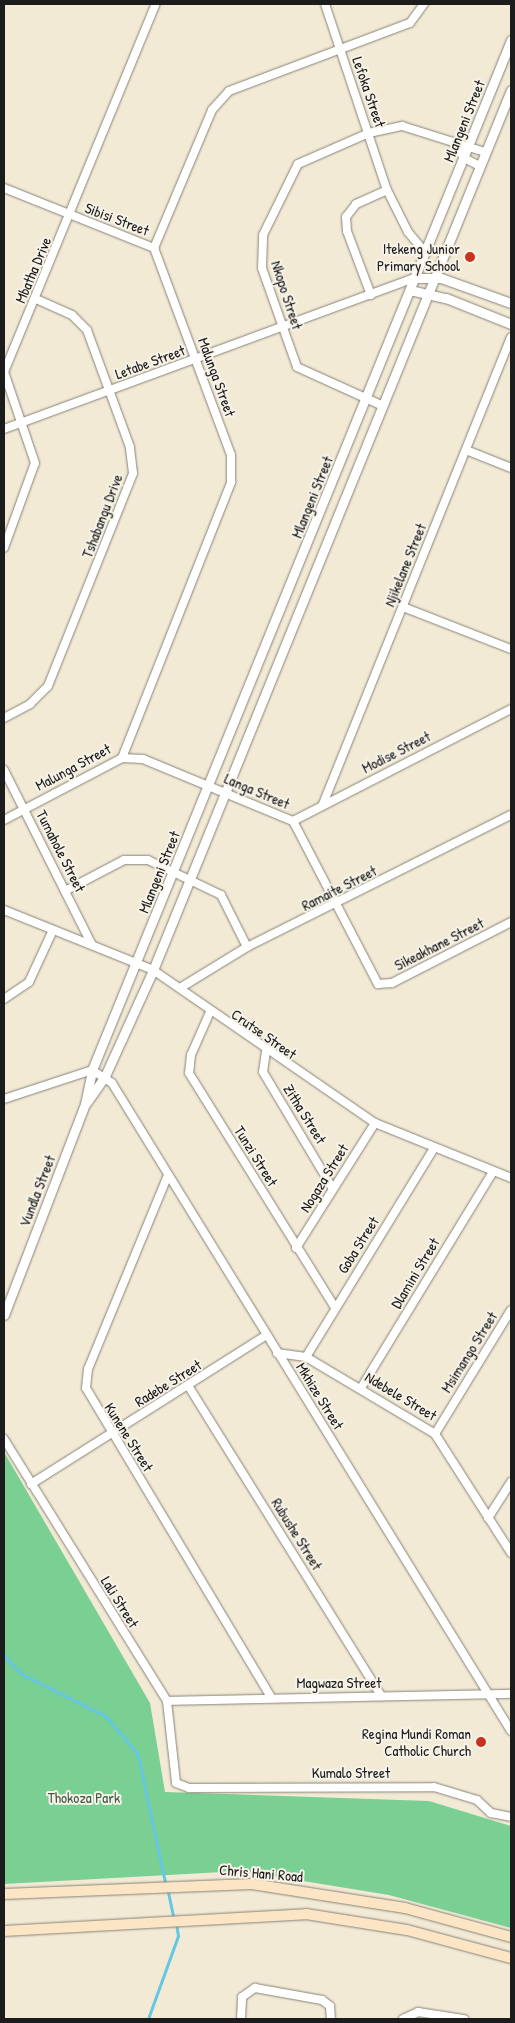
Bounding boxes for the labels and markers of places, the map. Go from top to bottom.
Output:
place label: Itekeng Junior Primary School [377,239,460,274]
marker: Itekeng Junior Primary School [464,251,476,263]
place label: Regina Mundi Roman Catholic Church [362,1724,471,1759]
marker: Regina Mundi Roman Catholic Church [475,1736,487,1748]

